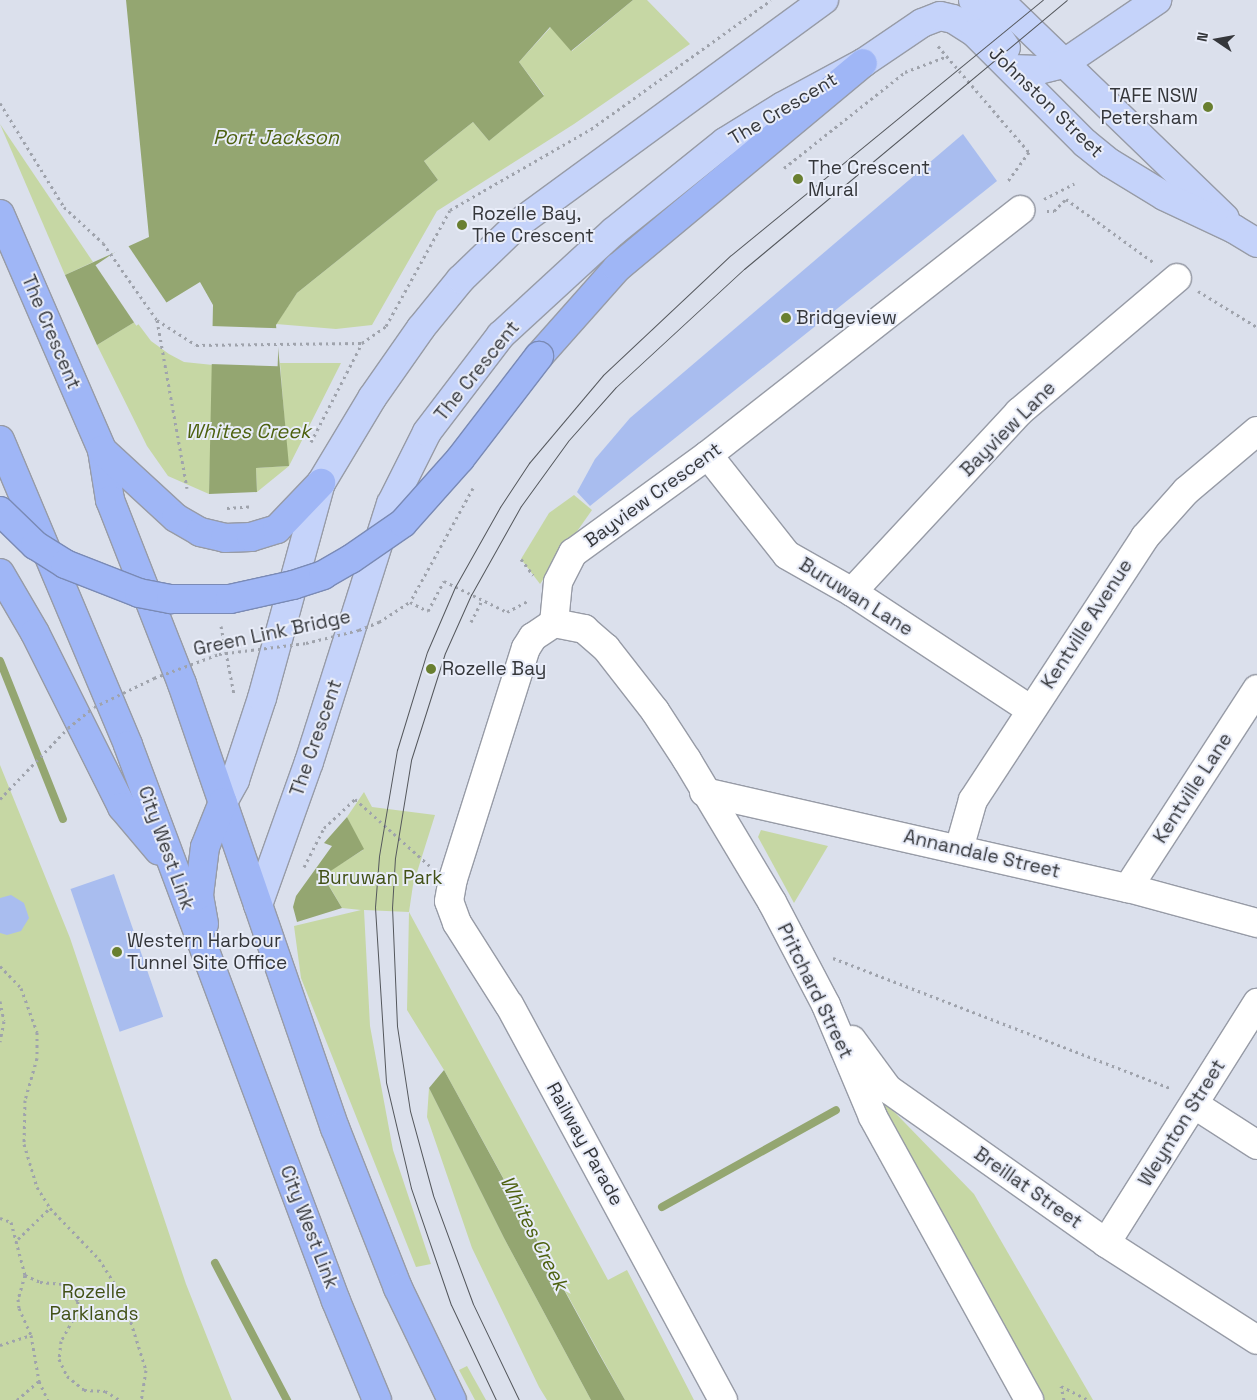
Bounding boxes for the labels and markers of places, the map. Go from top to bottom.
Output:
place label: TAFE NSW Petersham [1100,85,1198,129]
marker: TAFE NSW Petersham [1202,101,1214,113]
place label: The Crescent Mural [808,157,930,201]
marker: The Crescent Mural [792,173,804,185]
place label: Rozelle Bay, The Crescent [472,203,594,247]
marker: Rozelle Bay, The Crescent [456,219,468,231]
place label: Bridgeview [796,307,897,329]
marker: Bridgeview [780,312,792,324]
place label: Rozelle Bay [442,658,546,680]
marker: Rozelle Bay [424,662,438,676]
place label: Western Harbour Tunnel Site Office [127,930,287,974]
marker: Western Harbour Tunnel Site Office [111,946,123,958]

